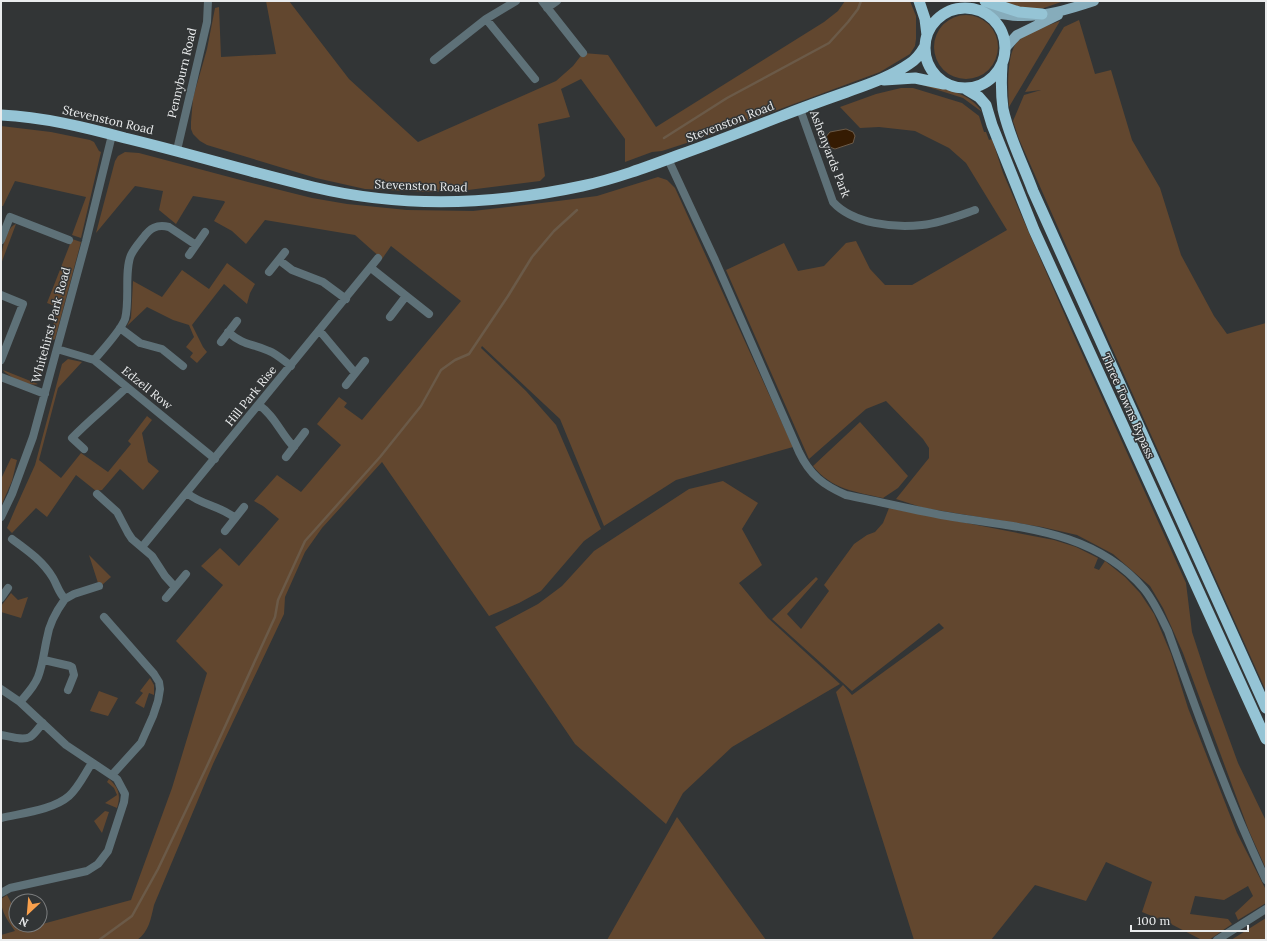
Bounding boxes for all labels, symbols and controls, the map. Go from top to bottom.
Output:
street label: Pennyburn Road [164,26,199,119]
street label: Stevenston Road [684,98,776,145]
street label: Stevenston Road [61,102,155,137]
street label: Ashenyards Park [807,107,854,200]
street label: Stevenston Road [374,176,468,195]
street label: Whitehirst Park Road [28,265,73,384]
street label: Three Towns Bypass [1098,351,1159,461]
street label: Hill Park Rise [222,362,280,429]
street label: Edzell Row [119,363,176,413]
north arrow [8,893,48,933]
scale bar [1131,907,1248,933]
text: 100 m [1137,913,1170,928]
text: N [16,914,31,930]

